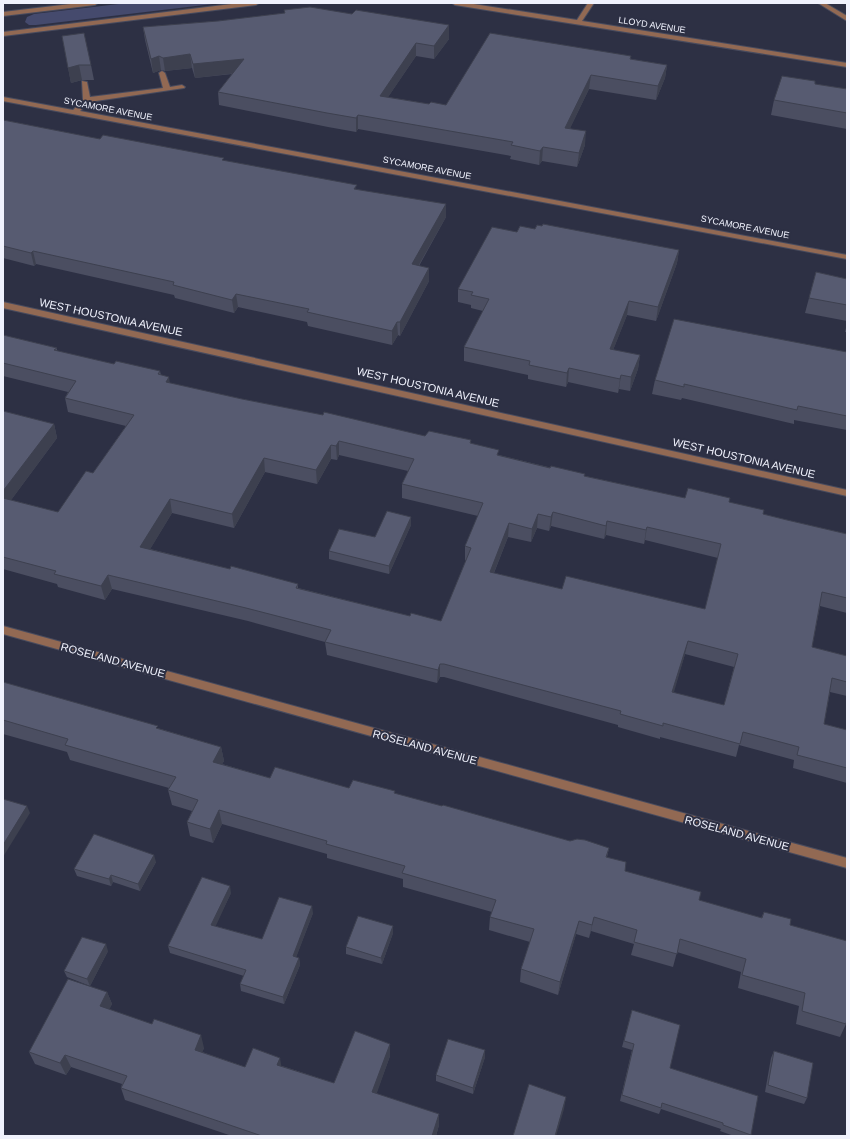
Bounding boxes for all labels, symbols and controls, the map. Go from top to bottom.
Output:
street label: LLOYD AVENUE [618,15,686,35]
street label: SYCAMORE AVENUE [63,96,153,122]
street label: SYCAMORE AVENUE [382,155,472,181]
street label: SYCAMORE AVENUE [700,214,790,240]
street label: WEST HOUSTONIA AVENUE [38,296,184,338]
street label: WEST HOUSTONIA AVENUE [355,365,501,409]
street label: WEST HOUSTONIA AVENUE [671,436,817,480]
street label: ROSELAND AVENUE [60,640,166,680]
street label: ROSELAND AVENUE [372,727,478,767]
street label: ROSELAND AVENUE [684,813,790,853]

